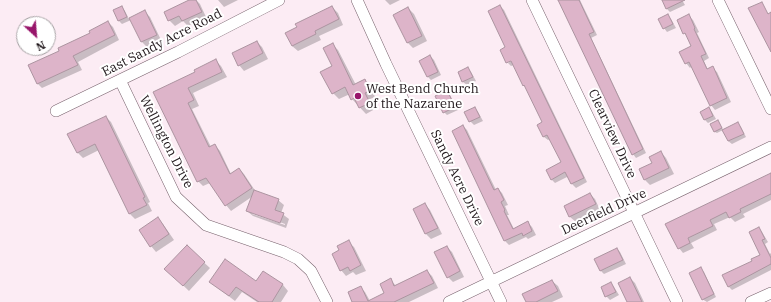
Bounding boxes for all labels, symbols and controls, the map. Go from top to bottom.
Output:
street label: East Sandy Acre Road [99,6,225,80]
north arrow [16,16,56,56]
text: N [34,38,48,54]
place label: West Bend Church of the Nazarene [366,81,479,112]
street label: Clearview Drive [585,87,639,181]
marker: West Bend Church of the Nazarene [353,91,363,101]
street label: Wellington Drive [136,93,196,191]
street label: Sandy Acre Drive [427,127,487,229]
street label: Deerfield Drive [559,186,649,238]

